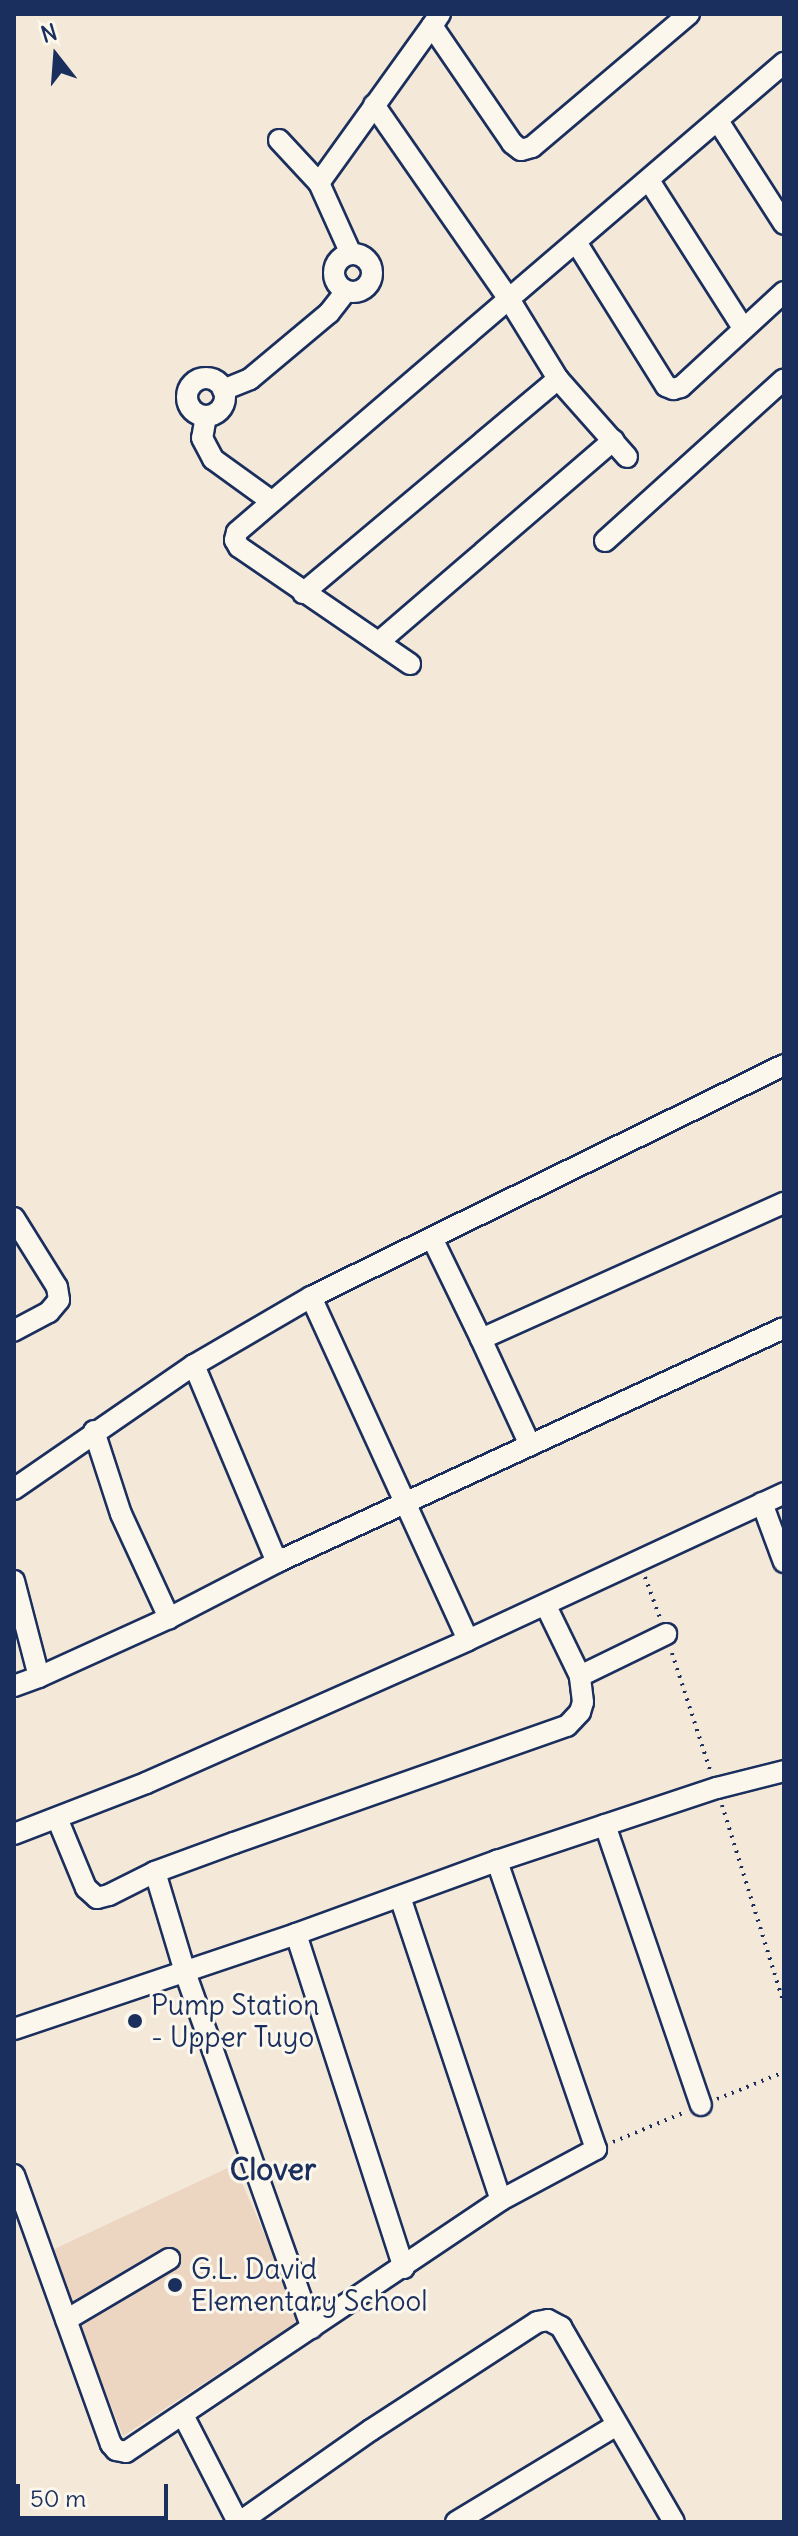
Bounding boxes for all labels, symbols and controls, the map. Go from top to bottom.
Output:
north arrow [16,16,96,96]
text: N [38,17,60,49]
place label: Pump Station - Upper Tuyo [151,1988,320,2054]
marker: Pump Station - Upper Tuyo [126,2012,144,2030]
district label: Clover [230,2151,316,2187]
place label: G.L. David Elementary School [191,2252,428,2318]
marker: G.L. David Elementary School [166,2276,184,2294]
scale bar [20,2468,172,2518]
text: 50 m [30,2483,86,2513]

